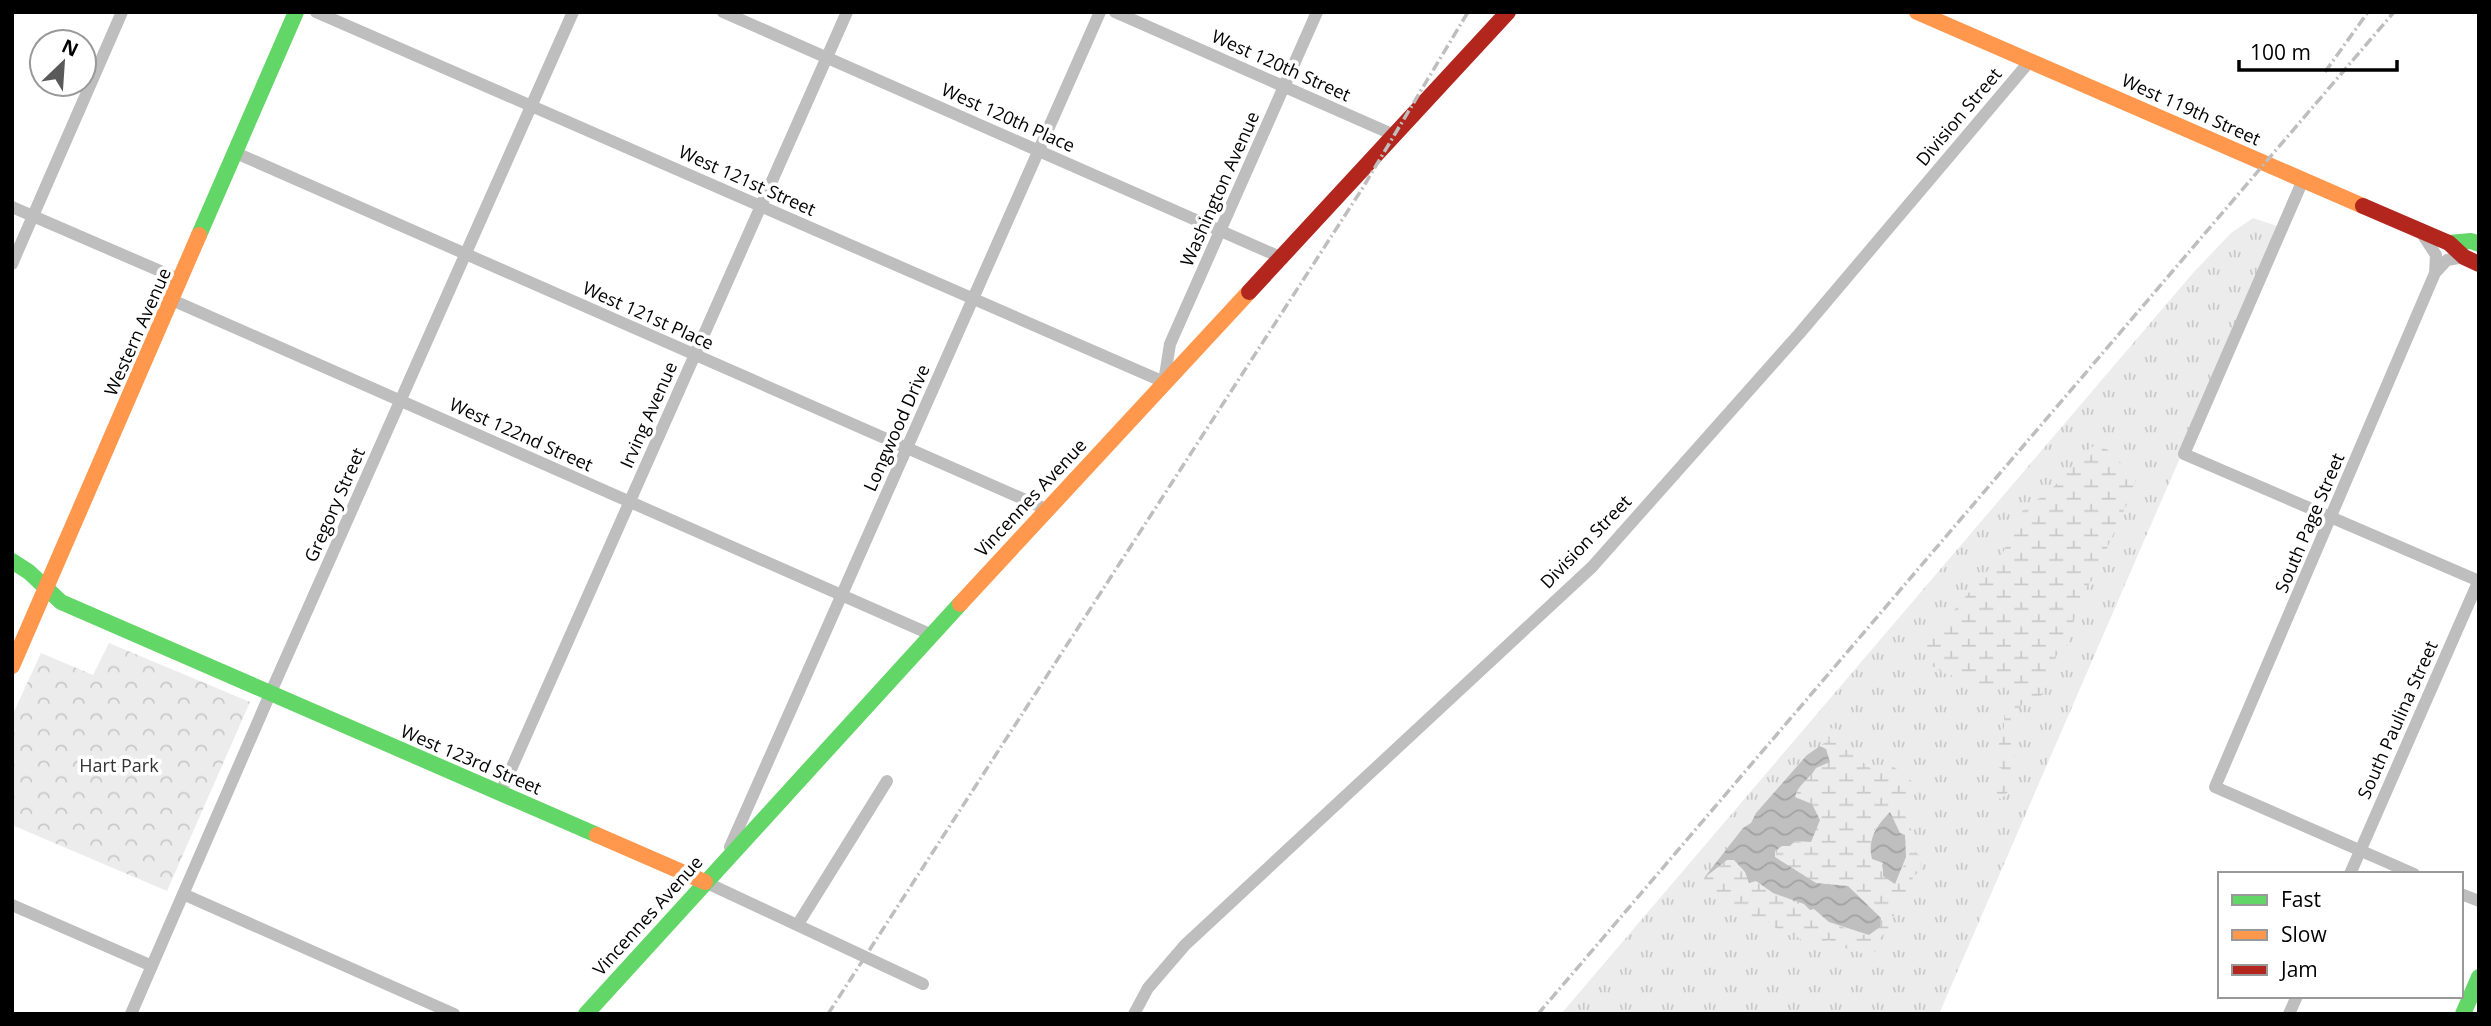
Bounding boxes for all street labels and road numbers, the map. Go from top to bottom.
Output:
street label: West 120th Street [1208,24,1355,106]
street label: Division Street [1910,62,2006,170]
street label: West 119th Street [2118,68,2265,150]
street label: West 120th Place [938,77,1079,157]
street label: Washington Avenue [1174,107,1264,270]
street label: West 121st Street [675,139,820,221]
street label: Western Avenue [98,264,176,399]
street label: West 121st Place [579,275,718,355]
street label: Irving Avenue [614,358,682,472]
street label: Longwood Drive [857,360,935,495]
street label: West 122nd Street [446,392,597,476]
street label: Vincennes Avenue [969,433,1091,562]
street label: Gregory Street [298,444,370,565]
street label: South Page Street [2269,449,2349,596]
street label: Division Street [1535,489,1636,593]
street label: South Paulina Street [2351,637,2443,803]
street label: West 123rd Street [397,719,545,800]
street label: Vincennes Avenue [587,850,707,980]

